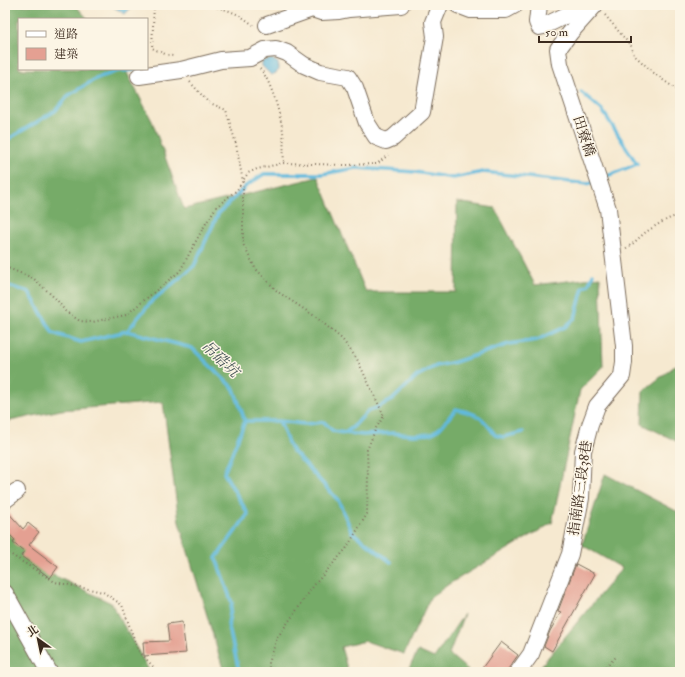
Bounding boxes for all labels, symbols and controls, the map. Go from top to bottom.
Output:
legend [18,18,148,70]
scale bar [539,18,631,44]
text: 50 m [545,25,569,40]
text: 道路 [54,27,78,42]
text: 建築 [54,47,78,62]
street label: 田寮橋 [569,113,599,159]
water label: 吊硞坑 [197,337,244,383]
street label: 指南路三段38巷 [565,439,595,537]
north arrow [18,619,58,659]
text: 北 [25,623,41,639]

